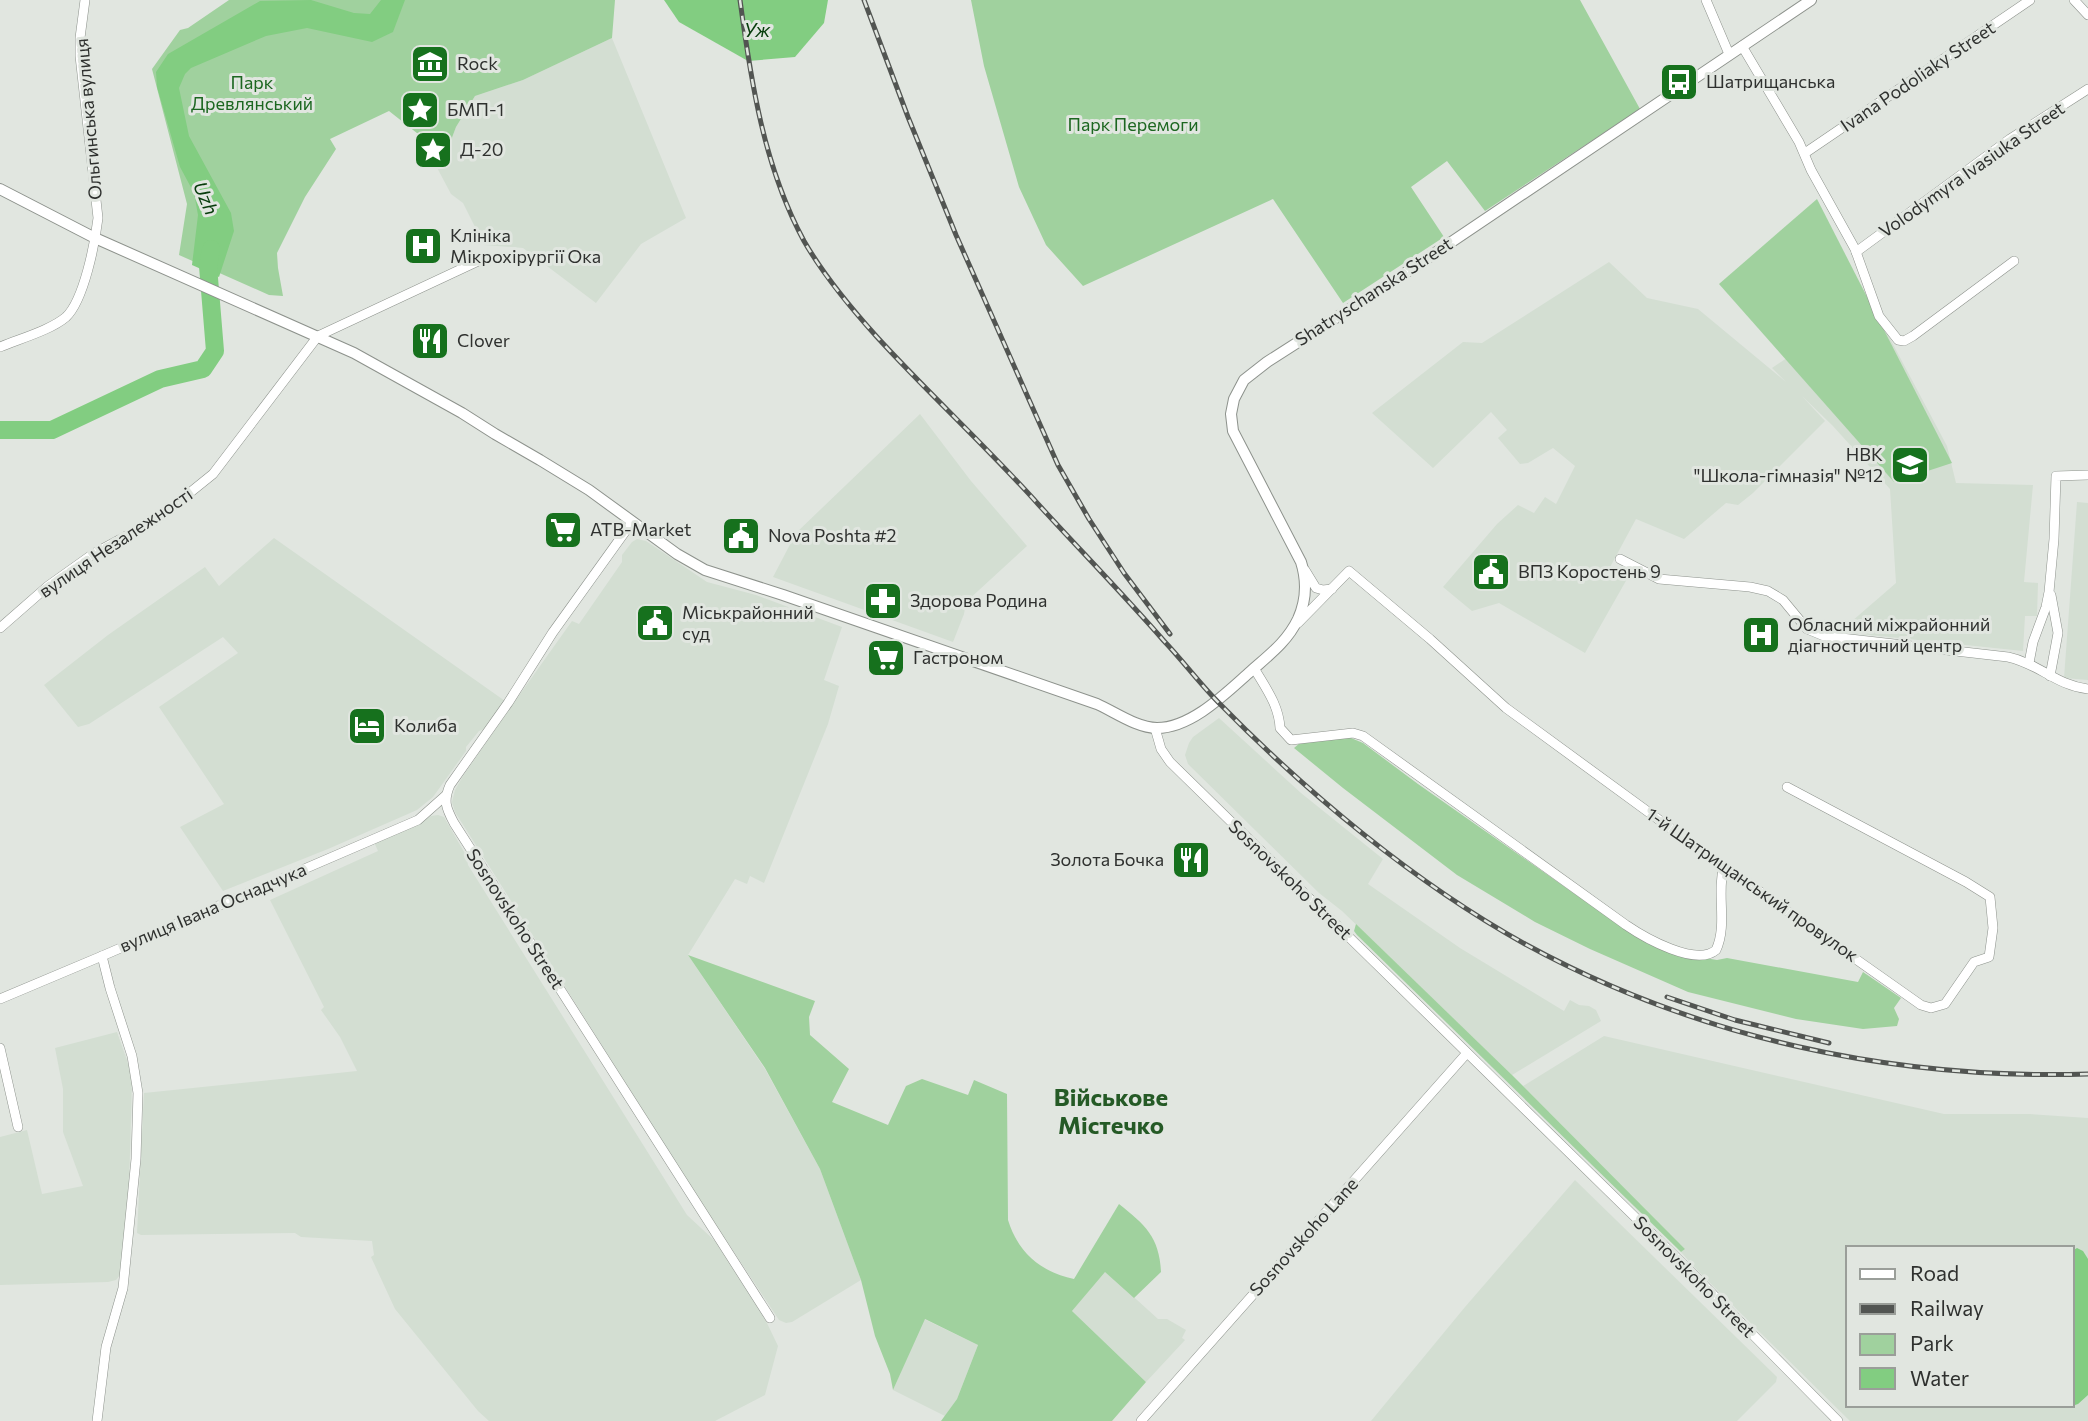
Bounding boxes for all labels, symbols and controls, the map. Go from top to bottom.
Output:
street label: Ivana Podoliaky Street [1836,16,1999,136]
water label: Уж [744,18,771,41]
street label: Ольгинська вулиця [70,37,106,201]
museum icon: Rock [409,43,451,85]
place label: Rock [457,52,498,74]
bus stop icon: Шатрищанська [1658,61,1700,103]
place label: Шатрищанська [1706,70,1835,92]
park label: Парк Древлянський [191,71,313,114]
place icon: БМП-1 [399,89,441,131]
street label: Volodymyra Ivasiuka Street [1874,97,2068,242]
place label: БМП-1 [447,98,504,120]
park label: Парк Перемоги [1067,113,1199,135]
place icon: Д-20 [412,129,454,171]
place label: Д-20 [460,138,503,160]
water label: Uzh [189,178,224,218]
place label: Клініка Мікрохірургії Ока [450,224,601,267]
hospital icon: Клініка Мікрохірургії Ока [402,225,444,267]
street label: Shatryschanska Street [1291,232,1456,350]
restaurant icon: Clover [409,320,451,362]
place label: Clover [457,329,510,351]
place label: НВК "Школа-гімназія" №12 [1694,443,1883,486]
school or university icon: НВК "Школа-гімназія" №12 [1889,444,1931,486]
street label: вулиця Незалежності [34,483,196,602]
supermarket icon: ATB-Market [542,509,584,551]
public building icon: Nova Poshta #2 [720,515,762,557]
place label: ATB-Market [590,518,691,540]
place label: Nova Poshta #2 [768,524,897,546]
public building icon: ВПЗ Коростень 9 [1470,551,1512,593]
place label: ВПЗ Коростень 9 [1518,560,1661,582]
pharmacy icon: Здорова Родина [862,580,904,622]
place label: Здорова Родина [910,589,1047,611]
place label: Міськрайонний суд [682,601,814,644]
public building icon: Міськрайонний суд [634,602,676,644]
place label: Обласний міжрайонний діагностичний центр [1788,613,1990,656]
hospital icon: Обласний міжрайонний діагностичний центр [1740,614,1782,656]
supermarket icon: Гастроном [865,637,907,679]
place label: Гастроном [913,646,1003,668]
hotel icon: Колиба [346,705,388,747]
place label: Колиба [394,714,457,736]
street label: 1-й Шатрищанський провулок [1642,802,1863,966]
street label: Sosnovskoho Street [1224,815,1357,944]
restaurant icon: Золота Бочка [1170,839,1212,881]
street label: Sosnovskoho Street [462,844,569,993]
place label: Золота Бочка [1050,848,1164,870]
street label: вулиця Івана Оснадчука [116,858,309,956]
district label: Військове Містечко [1054,1082,1168,1139]
street label: Sosnovskoho Lane [1244,1173,1362,1300]
street label: Sosnovskoho Street [1629,1211,1760,1342]
legend [1846,1246,2074,1407]
text: Road [1910,1260,1959,1285]
text: Railway [1910,1295,1984,1320]
text: Park [1910,1330,1954,1355]
text: Water [1910,1365,1969,1390]

